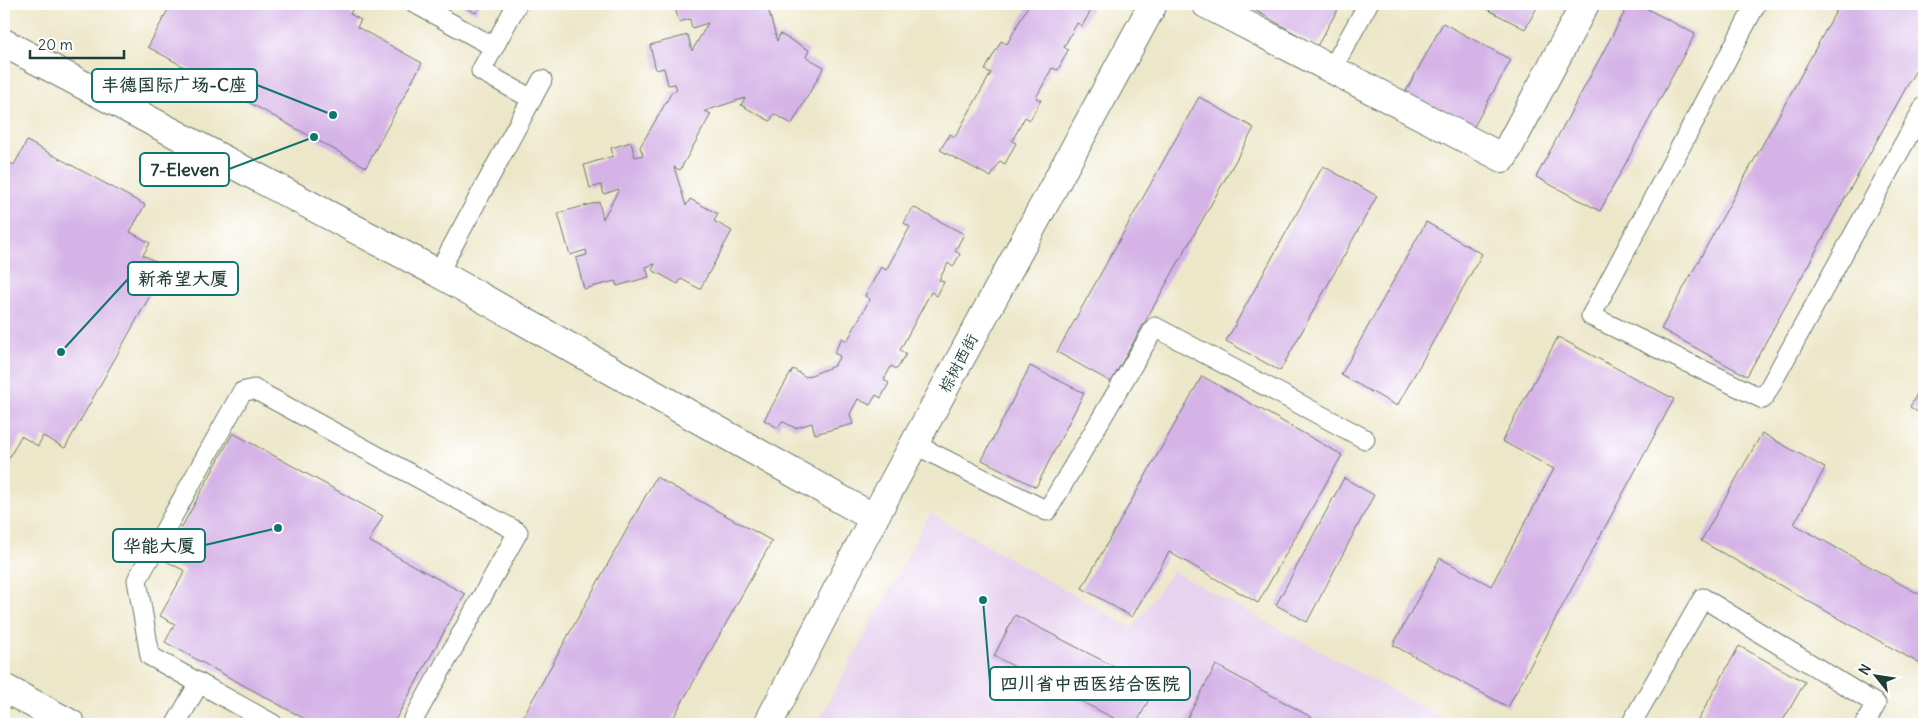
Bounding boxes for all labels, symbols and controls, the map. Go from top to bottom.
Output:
scale bar [30,28,124,60]
text: 20 m [38,35,73,54]
callout: 丰德国际广场-C座 [92,69,257,102]
text: 丰德国际广场-C座 [101,73,247,96]
callout: 7-Eleven [140,153,229,186]
text: 7-Eleven [150,158,220,181]
callout: 新希望大厦 [128,262,238,295]
text: 新希望大厦 [138,267,228,290]
street label: 棕树西街 [934,330,982,396]
callout: 华能大厦 [113,529,205,562]
text: 华能大厦 [123,534,195,557]
north arrow [1850,650,1900,700]
text: N [1855,661,1875,678]
callout: 四川省中西医结合医院 [990,667,1190,700]
text: 四川省中西医结合医院 [1000,672,1180,695]

